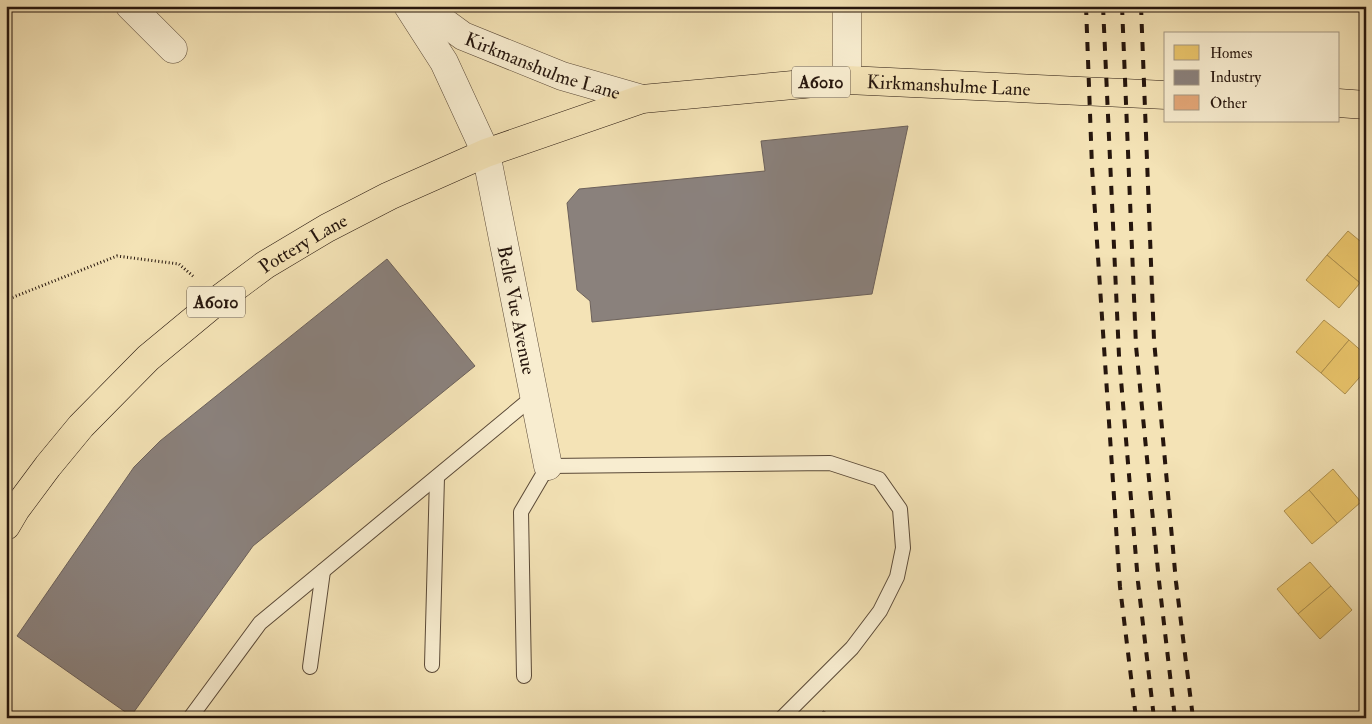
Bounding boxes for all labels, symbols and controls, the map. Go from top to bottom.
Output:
street label: Kirkmanshulme Lane [461,27,623,105]
legend [1164,32,1340,122]
text: Homes [1210,44,1252,63]
road number: A6010 [792,66,850,98]
text: Industry [1210,68,1261,87]
street label: Kirkmanshulme Lane [866,70,1031,102]
text: Other [1210,94,1247,113]
street label: Pottery Lane [254,209,352,279]
street label: Belle Vue Avenue [492,244,541,377]
road number: A6010 [187,286,245,318]

